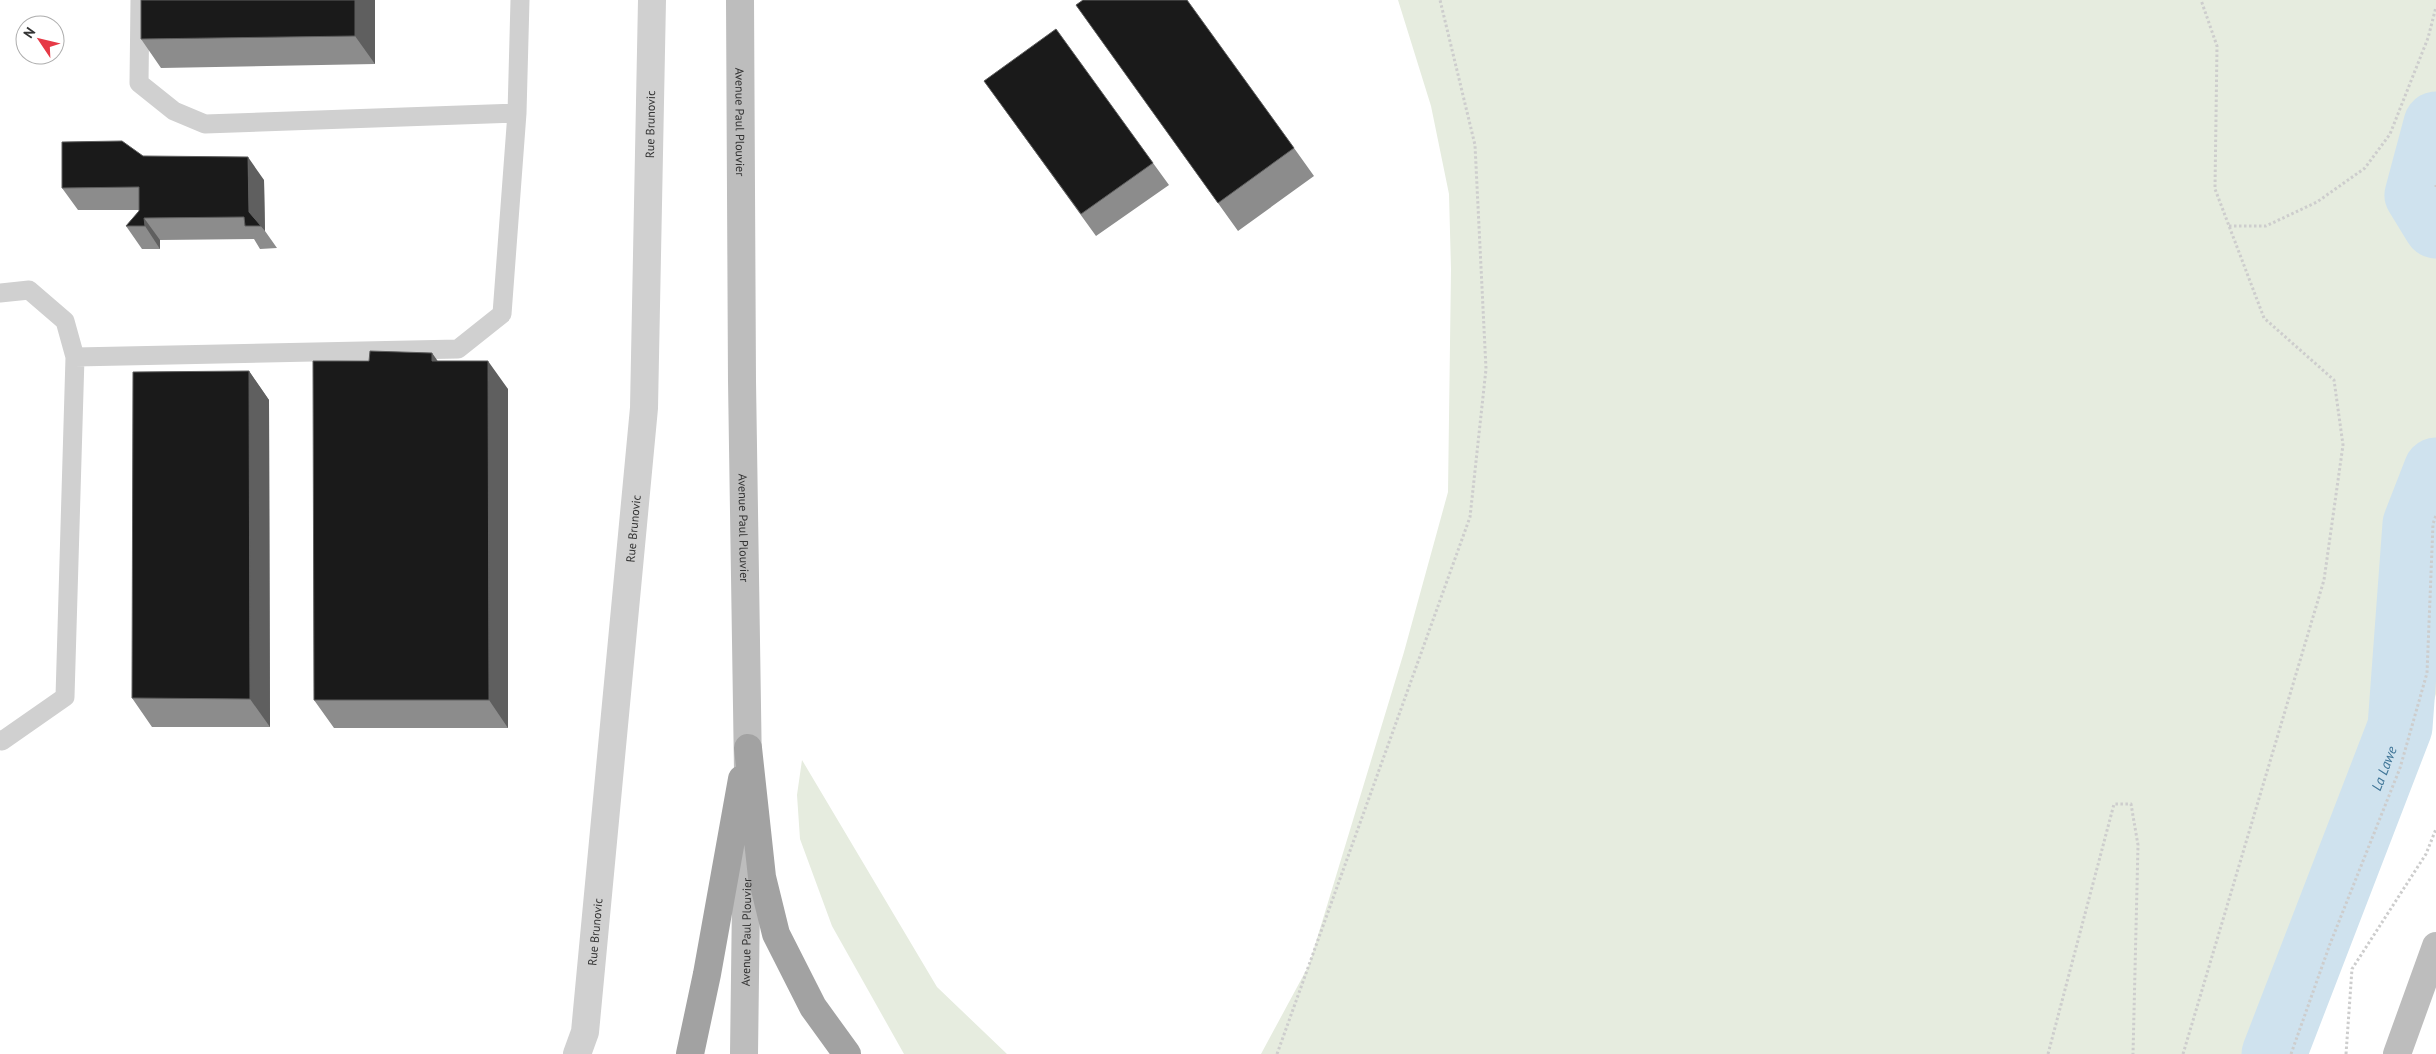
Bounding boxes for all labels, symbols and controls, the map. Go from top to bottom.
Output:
north arrow [15,15,65,65]
text: N [19,24,39,41]
street label: Avenue Paul Plouvier [733,68,748,176]
street label: Rue Brunovic [641,90,658,158]
street label: Avenue Paul Plouvier [736,474,753,582]
street label: Rue Brunovic [622,494,643,563]
water label: La Lawe [2367,743,2401,793]
street label: Avenue Paul Plouvier [737,878,754,986]
street label: Rue Brunovic [584,897,605,966]

